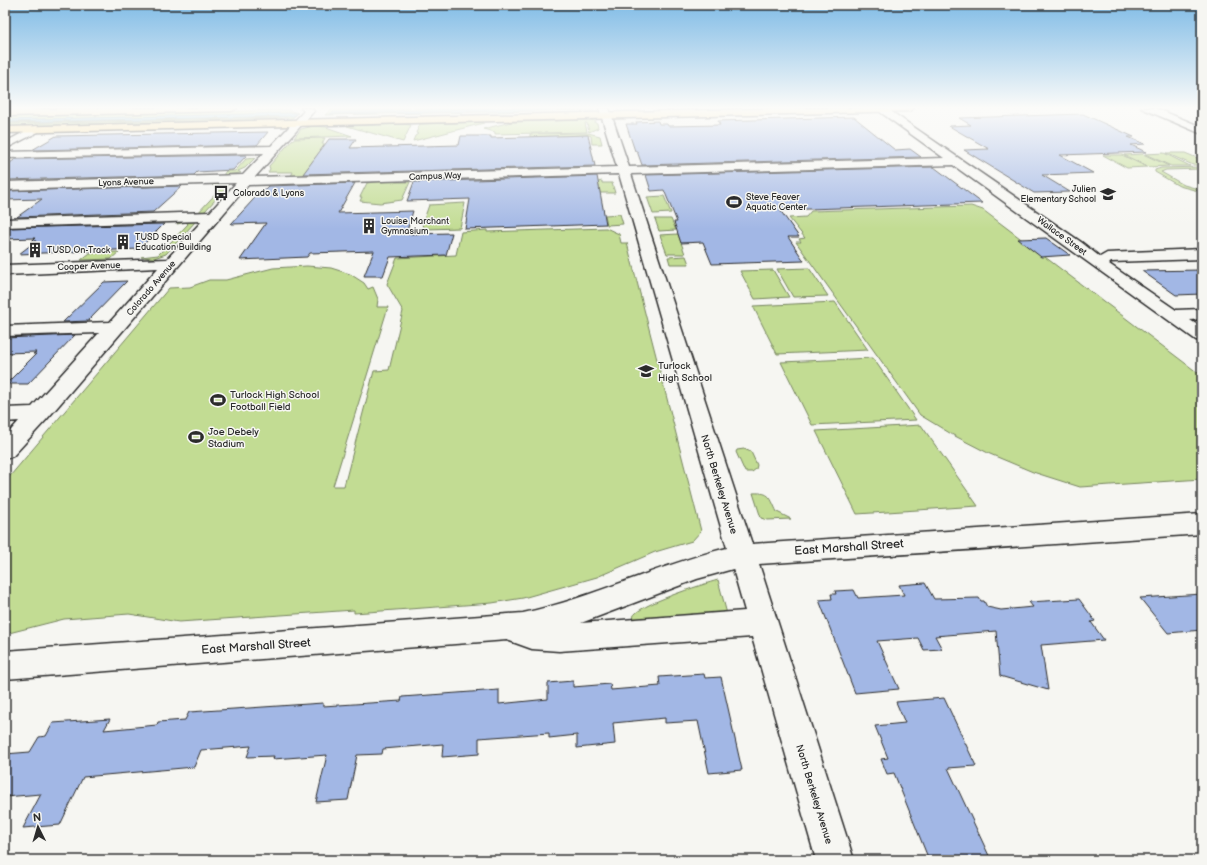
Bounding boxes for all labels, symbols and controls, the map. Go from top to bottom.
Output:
street label: Campus Way [409,170,462,183]
street label: Lyons Avenue [98,176,155,189]
bus stop icon: Colorado & Lyons [212,184,230,202]
place label: Julien Elementary School [1020,184,1096,205]
school or university icon: Julien Elementary School [1099,185,1117,203]
place label: Colorado & Lyons [233,188,305,199]
place label: Steve Feaver Aquatic Center [746,192,807,213]
sports icon: Steve Feaver Aquatic Center [725,193,743,211]
street label: Wallace Street [1035,215,1089,258]
place label: Louise Marchant Gymnasium [381,216,449,237]
building icon: Louise Marchant Gymnasium [360,217,378,235]
place label: TUSD Special Education Building [135,232,211,253]
building icon: TUSD Special Education Building [114,233,132,251]
building icon: TUSD On-Track [26,241,44,259]
place label: TUSD On-Track [47,245,111,256]
street label: Colorado Avenue [124,258,179,318]
street label: Cooper Avenue [57,260,121,273]
place label: Turlock High School [658,360,712,384]
school or university icon: Turlock High School [637,362,655,380]
place label: Turlock High School Football Field [230,389,319,413]
sports icon: Turlock High School Football Field [209,391,227,409]
place label: Joe Debely Stadium [208,426,259,450]
sports icon: Joe Debely Stadium [187,428,205,446]
street label: North Berkeley Avenue [698,433,740,536]
street label: East Marshall Street [794,536,905,559]
street label: East Marshall Street [201,635,312,658]
street label: North Berkeley Avenue [793,743,835,846]
north arrow [18,807,58,847]
text: N [32,811,42,824]

